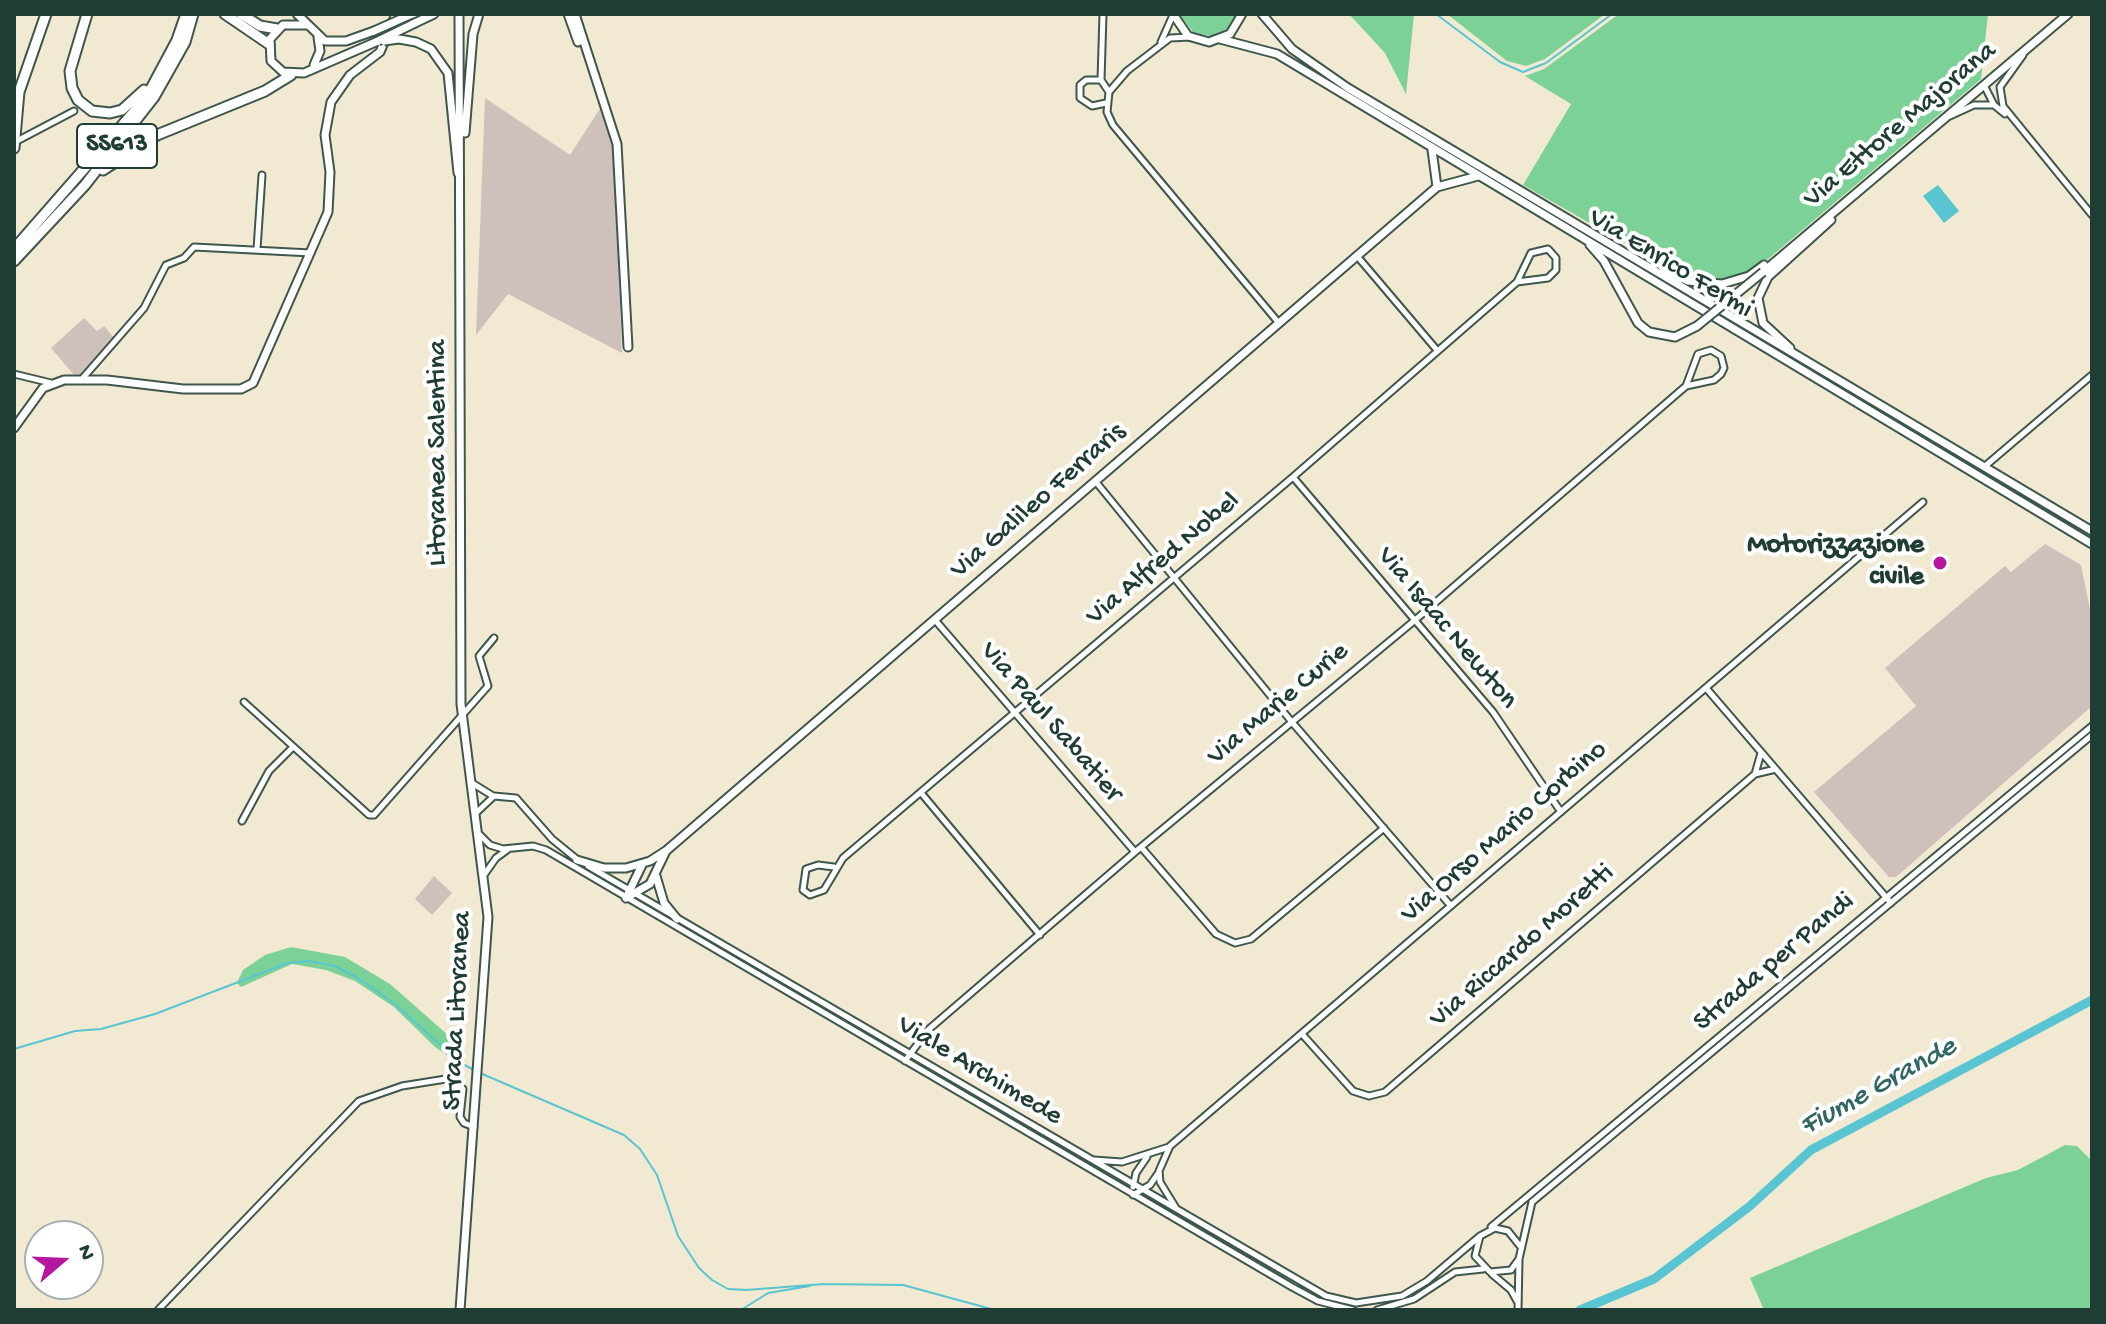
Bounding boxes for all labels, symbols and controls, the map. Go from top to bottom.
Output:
street label: Via Ettore Majorana [1798,35,2004,217]
road number: SS613 [77,124,157,168]
street label: Via Enrico Fermi [1582,203,1758,327]
street label: Litoranea Salentina [423,340,457,566]
street label: Via Galileo Ferraris [944,417,1134,587]
street label: Via Alfred Nobel [1080,486,1248,634]
place label: Motorizzazione civile [1747,530,1924,596]
street label: Via Isaac Newton [1368,541,1524,717]
marker: Motorizzazione civile [1931,554,1949,572]
street label: Via Paul Sabatier [971,636,1129,810]
street label: Via Marie Curie [1201,636,1357,774]
street label: Via Orso Mario Corbino [1395,734,1615,932]
street label: Via Riccardo Moretti [1424,858,1622,1036]
street label: Strada per Pandi [1688,886,1862,1040]
street label: Strada Litoranea [437,911,481,1111]
street label: Viale Archimede [890,1010,1068,1134]
water label: Fiume Grande [1794,1030,1964,1146]
north arrow [24,1220,104,1300]
text: N [70,1242,99,1264]

